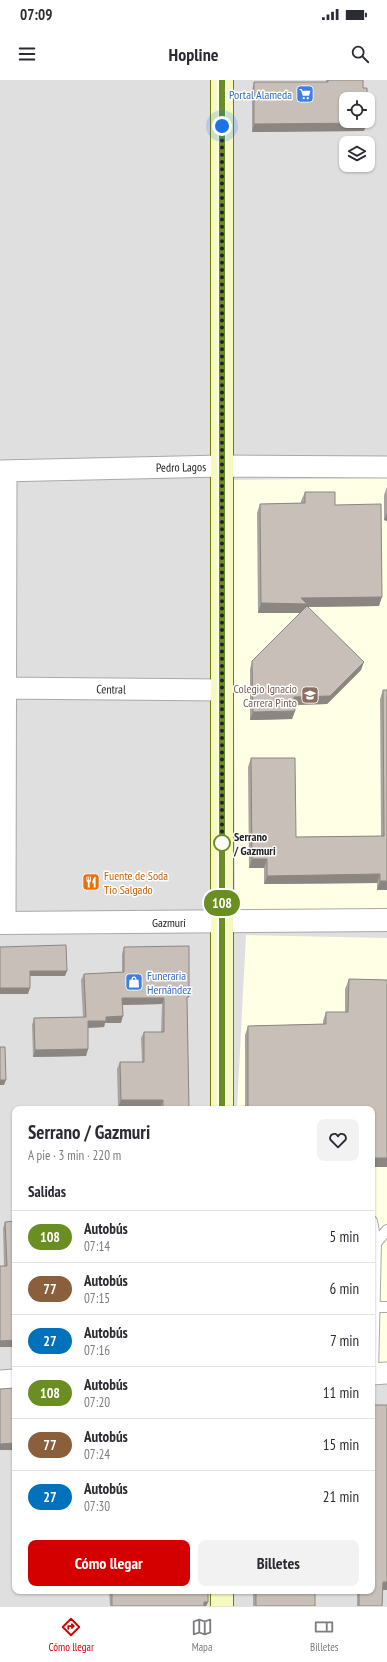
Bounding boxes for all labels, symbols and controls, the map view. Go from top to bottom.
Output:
text: 07:09 [20,5,52,24]
icon: menu [16,43,38,65]
text: Hopline [169,43,218,66]
icon: search [349,43,371,65]
supermarket icon: Portal Alameda [295,84,315,104]
place label: Portal Alameda [229,87,292,102]
map controls [339,92,375,172]
button: locate [339,92,375,128]
your location [212,116,232,136]
button: layers [339,136,375,172]
street label: Pedro Lagos [156,459,206,475]
street label: Central [96,681,126,697]
place label: Colegio Ignacio Carrera Pinto [233,681,297,710]
school or university icon: Colegio Ignacio Carrera Pinto [300,685,320,705]
place label: Serrano / Gazmuri [233,829,276,858]
marker: Serrano / Gazmuri [213,834,231,852]
place label: Fuente de Soda Tio Salgado [104,868,168,897]
restaurant icon: Fuente de Soda Tio Salgado [81,872,101,892]
line badge: 108 [199,890,245,916]
text: 108 [212,894,232,912]
street label: Gazmuri [152,915,186,930]
place label: Funeraria Hernández [147,968,191,997]
shop icon: Funeraria Hernández [124,972,144,992]
button: heart [317,1119,359,1161]
text: Serrano / Gazmuri [28,1120,150,1144]
text: A pie · 3 min · 220 m [28,1147,121,1164]
text: Salidas [28,1182,66,1201]
text: Autobús [84,1219,128,1238]
text: 5 min [329,1227,359,1246]
text: 108 [40,1228,60,1246]
text: 07:14 [84,1238,110,1255]
text: Autobús [84,1271,128,1290]
text: 6 min [329,1279,359,1298]
text: 77 [43,1280,57,1298]
text: 07:15 [84,1290,110,1307]
text: Autobús [84,1323,128,1342]
text: 7 min [330,1331,359,1350]
text: 27 [43,1332,57,1350]
text: 07:16 [84,1342,110,1359]
text: Autobús [84,1375,128,1394]
text: 11 min [323,1383,359,1402]
text: 108 [40,1384,60,1402]
text: 07:20 [84,1394,110,1411]
text: Autobús [84,1427,128,1446]
text: 15 min [323,1435,359,1454]
text: 77 [43,1436,57,1454]
text: 07:24 [84,1446,110,1463]
text: Autobús [84,1479,128,1498]
text: 21 min [323,1487,359,1506]
text: 27 [43,1488,57,1506]
text: 07:30 [84,1498,110,1515]
button: Cómo llegar [28,1540,190,1586]
button: Billetes [198,1540,359,1586]
tab: Cómo llegar [49,1616,94,1654]
tab: Mapa [191,1616,213,1654]
tab: Billetes [310,1616,338,1654]

